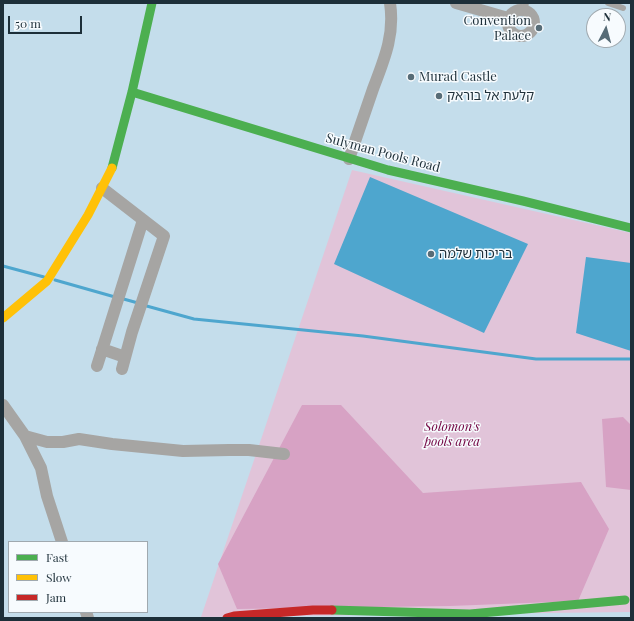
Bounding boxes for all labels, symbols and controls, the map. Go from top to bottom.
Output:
scale bar [10,8,84,34]
north arrow [586,8,626,48]
text: N [602,9,612,24]
place label: Convention Palace [463,13,531,44]
text: 50 m [15,15,41,31]
marker: Convention Palace [534,23,544,33]
place label: Murad Castle [419,69,497,85]
marker: Murad Castle [406,72,416,82]
place label: קלעת אל בוראק [447,88,534,104]
marker: קלעת אל בוראק [434,91,444,101]
street label: Sulyman Pools Road [324,130,442,176]
place label: בריכות שלמה [439,246,512,262]
marker: בריכות שלמה [426,249,436,259]
park label: Solomon's pools area [424,419,480,450]
legend [8,541,148,613]
text: Fast [46,549,68,565]
text: Slow [46,569,72,585]
text: Jam [46,589,66,605]

